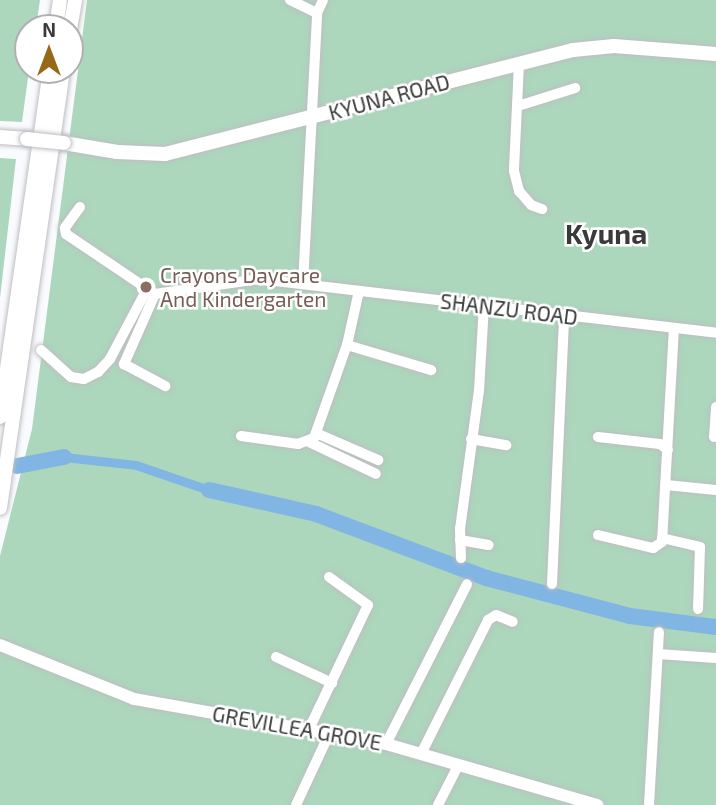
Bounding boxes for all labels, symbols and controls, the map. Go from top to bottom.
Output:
north arrow [14,14,84,84]
text: N [42,18,56,41]
street label: KYUNA ROAD [325,69,453,125]
district label: Kyuna [565,216,647,250]
place label: Crayons Daycare And Kindergarten [160,262,326,312]
marker: Crayons Daycare And Kindergarten [138,279,154,295]
street label: SHANZU ROAD [439,288,579,330]
street label: GREVILLEA GROVE [210,701,384,755]

